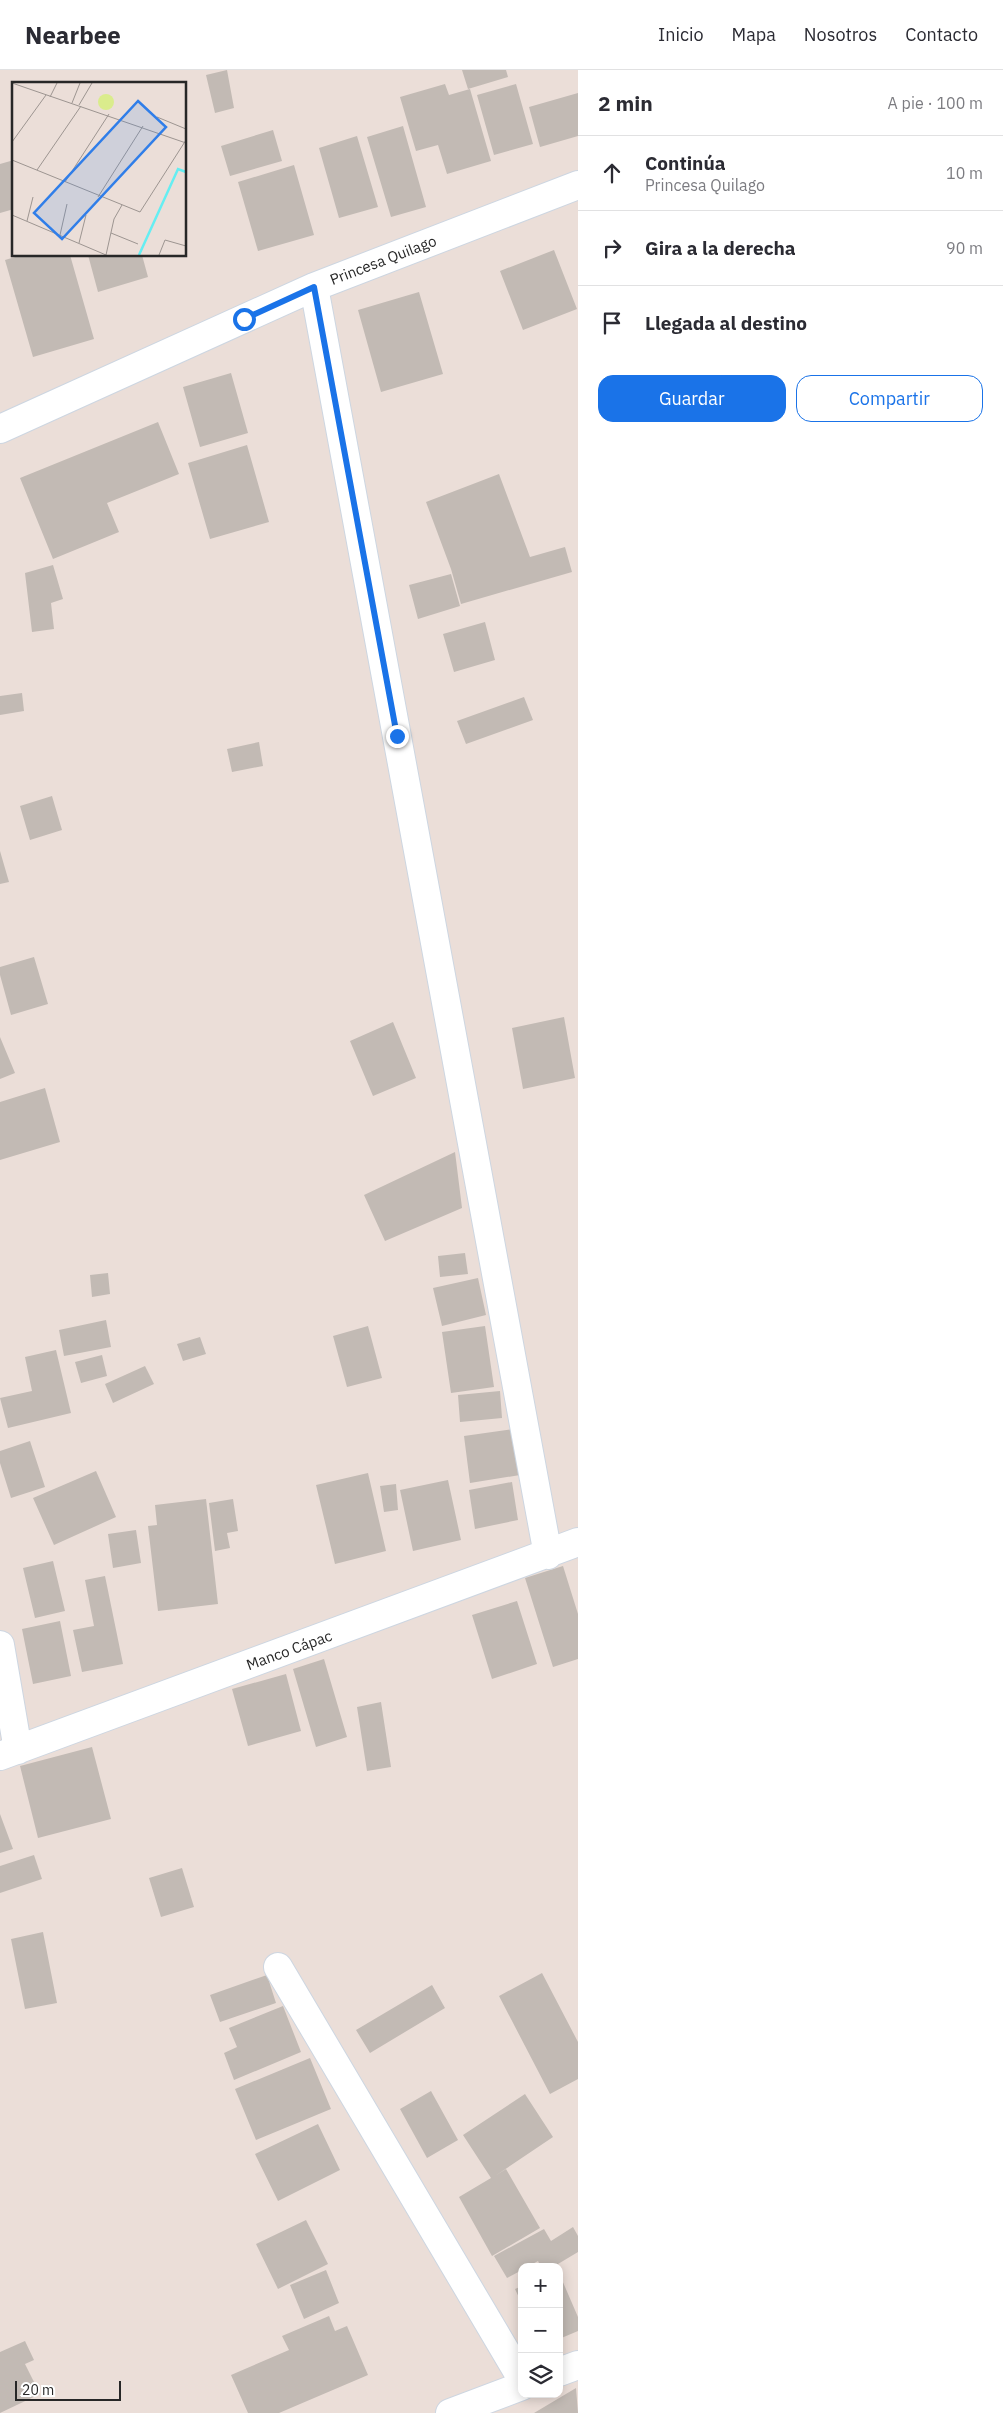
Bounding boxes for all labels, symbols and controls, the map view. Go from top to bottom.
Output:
text: Nearbee [25,19,121,51]
text: Inicio [658,23,704,46]
text: Mapa [732,23,776,46]
text: Nosotros [804,23,877,46]
text: Contacto [905,23,978,46]
inset map [12,82,186,256]
text: 2 min [598,89,653,117]
text: A pie · 100 m [888,93,983,113]
text: Continúa [645,151,726,175]
icon: ahead [598,159,626,187]
text: 10 m [946,163,983,183]
text: Princesa Quilago [645,175,765,195]
street label: Princesa Quilago [327,231,439,289]
icon: right [598,234,626,262]
text: Gira a la derecha [645,236,796,260]
text: 90 m [946,238,983,258]
route start [233,308,256,331]
icon: arrive [598,309,626,337]
text: Llegada al destino [645,311,807,335]
button: Guardar [598,375,786,422]
button: Compartir [796,375,983,422]
route end [386,725,409,748]
street label: Manco Cápac [244,1626,335,1674]
map controls [518,2263,563,2398]
button: + [518,2263,563,2308]
button: − [518,2308,563,2353]
button: layers [518,2353,563,2398]
scale bar [15,2378,121,2401]
text: 20 m [22,2381,54,2399]

